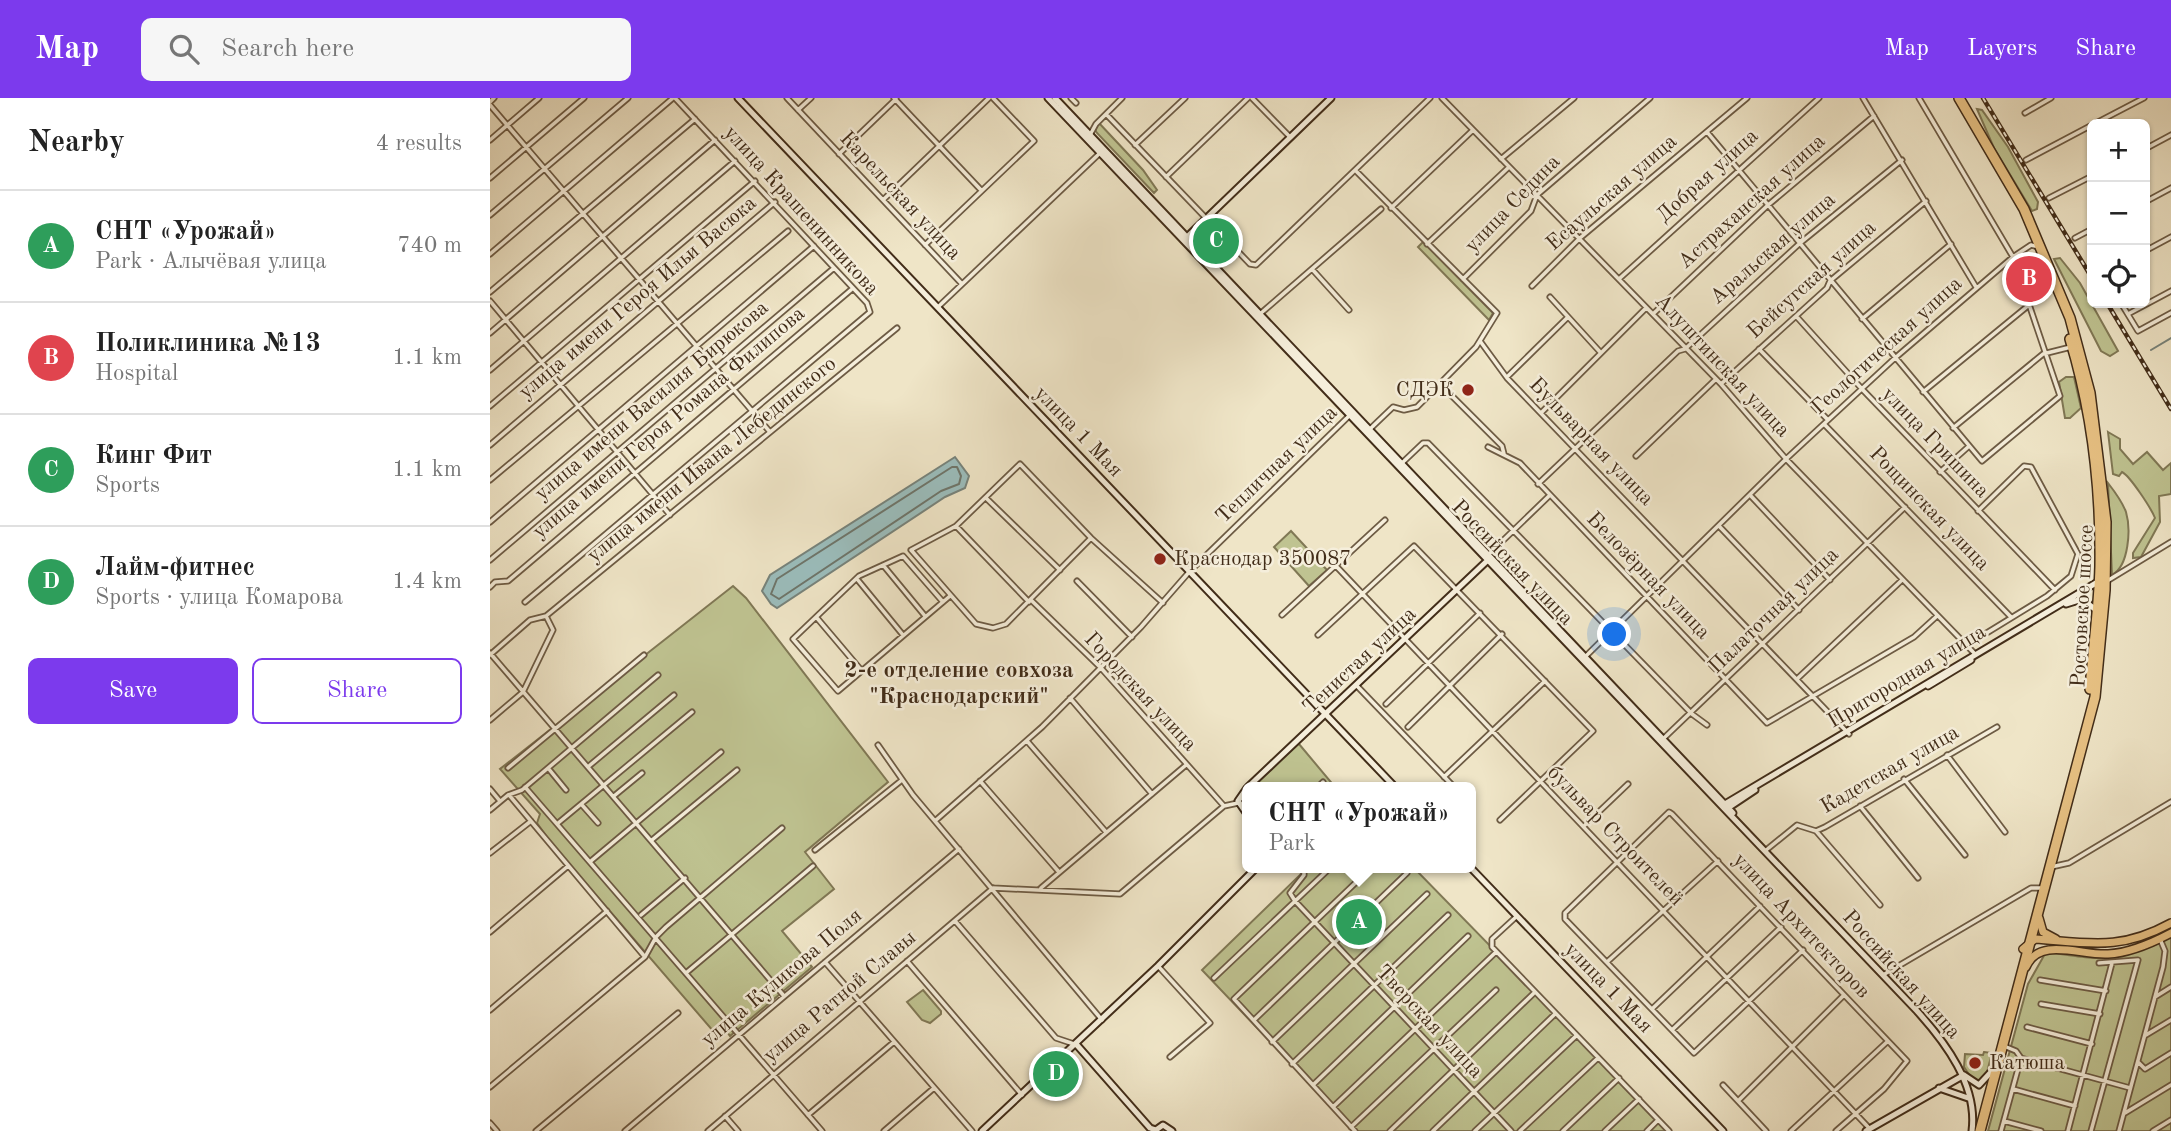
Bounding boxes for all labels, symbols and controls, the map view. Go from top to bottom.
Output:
search box [141,18,631,81]
icon: search [165,30,203,68]
text: Map [35,33,99,66]
text: Search here [221,36,354,62]
text: Map [1885,37,1929,61]
text: Layers [1967,37,2037,61]
text: Share [2075,37,2136,61]
map controls [2087,119,2150,308]
button: + [2087,119,2150,182]
street label: улица Крашенинникова [719,122,883,300]
street label: Добрая улица [1653,125,1763,227]
text: Nearby [28,128,125,158]
street label: Карельская улица [835,128,965,264]
street label: Есаульская улица [1543,131,1681,255]
street label: Астраханская улица [1674,131,1830,273]
text: 4 results [376,132,462,155]
street label: улица Седина [1461,151,1565,257]
button: − [2087,182,2150,245]
street label: Аральская улица [1706,189,1840,309]
street label: улица имени Героя Ильи Васюка [515,193,761,403]
pin: C [1193,215,1239,267]
street label: Бейсугская улица [1744,217,1880,343]
text: СНТ «Урожай» [95,219,276,245]
text: A [42,234,60,257]
text: 740 m [397,234,462,257]
button: locate [2087,245,2150,308]
text: Park · Алычёвая улица [95,250,327,273]
pin: B [2006,253,2052,305]
street label: Геологическая улица [1808,273,1966,419]
street label: Алуштинская улица [1651,290,1793,442]
street label: улица имени Василия Бирюкова [531,297,773,505]
street label: улица имени Героя Романа Филипова [529,303,809,543]
text: Поликлиника №13 [95,331,321,357]
text: B [43,346,59,369]
text: 1.1 km [392,346,462,369]
street label: улица имени Ивана Лебединского [584,353,840,567]
text: Hospital [95,362,178,385]
street label: Бульварная улица [1525,374,1657,510]
place label: СДЭК [1396,380,1454,401]
marker: СДЭК [1460,382,1476,398]
street label: улица 1 Мая [1030,383,1126,481]
street label: улица Гришина [1877,384,1993,502]
street label: Тепличная улица [1212,402,1342,528]
text: Кинг Фит [95,443,212,469]
street label: Рощинская улица [1865,443,1993,575]
text: C [43,458,59,481]
text: 1.1 km [392,458,462,481]
text: Sports [95,474,160,497]
street label: Российская улица [1447,496,1577,630]
street label: Белозёрная улица [1582,508,1714,644]
street label: Ростовское шоссе [2068,524,2098,688]
street label: Палаточная улица [1705,544,1843,678]
place label: Краснодар 350087 [1174,549,1352,570]
marker: Краснодар 350087 [1152,551,1168,567]
text: Лайм-фитнес [95,555,255,581]
text: D [42,570,60,593]
text: 1.4 km [392,570,462,593]
text: Sports · улица Комарова [95,586,343,609]
street label: Тенистая улица [1299,604,1421,718]
your location [1597,617,1631,651]
street label: Пригородная улица [1824,621,1990,733]
street label: Городская улица [1080,628,1200,756]
button: Save [28,658,238,724]
button: Share [252,658,462,724]
district label: 2-е отделение совхоза "Краснодарский" [844,659,1074,708]
street label: Кадетская улица [1817,722,1963,818]
street label: бульвар Строителей [1543,762,1687,910]
popup [1242,782,1476,873]
text: СНТ «Урожай» [1268,801,1450,827]
text: Park [1268,832,1316,855]
street label: улица Архитекторов [1729,849,1873,1003]
pin: A [1336,896,1382,948]
street label: улица Куликова Поля [698,905,866,1051]
street label: Российская улица [1838,907,1964,1043]
street label: улица Ратной Славы [760,927,920,1067]
street label: улица 1 Мая [1560,939,1656,1037]
street label: Тверская улица [1371,961,1487,1083]
pin: D [1033,1048,1079,1100]
place label: Катюша [1989,1053,2065,1074]
marker: Катюша [1967,1055,1983,1071]

